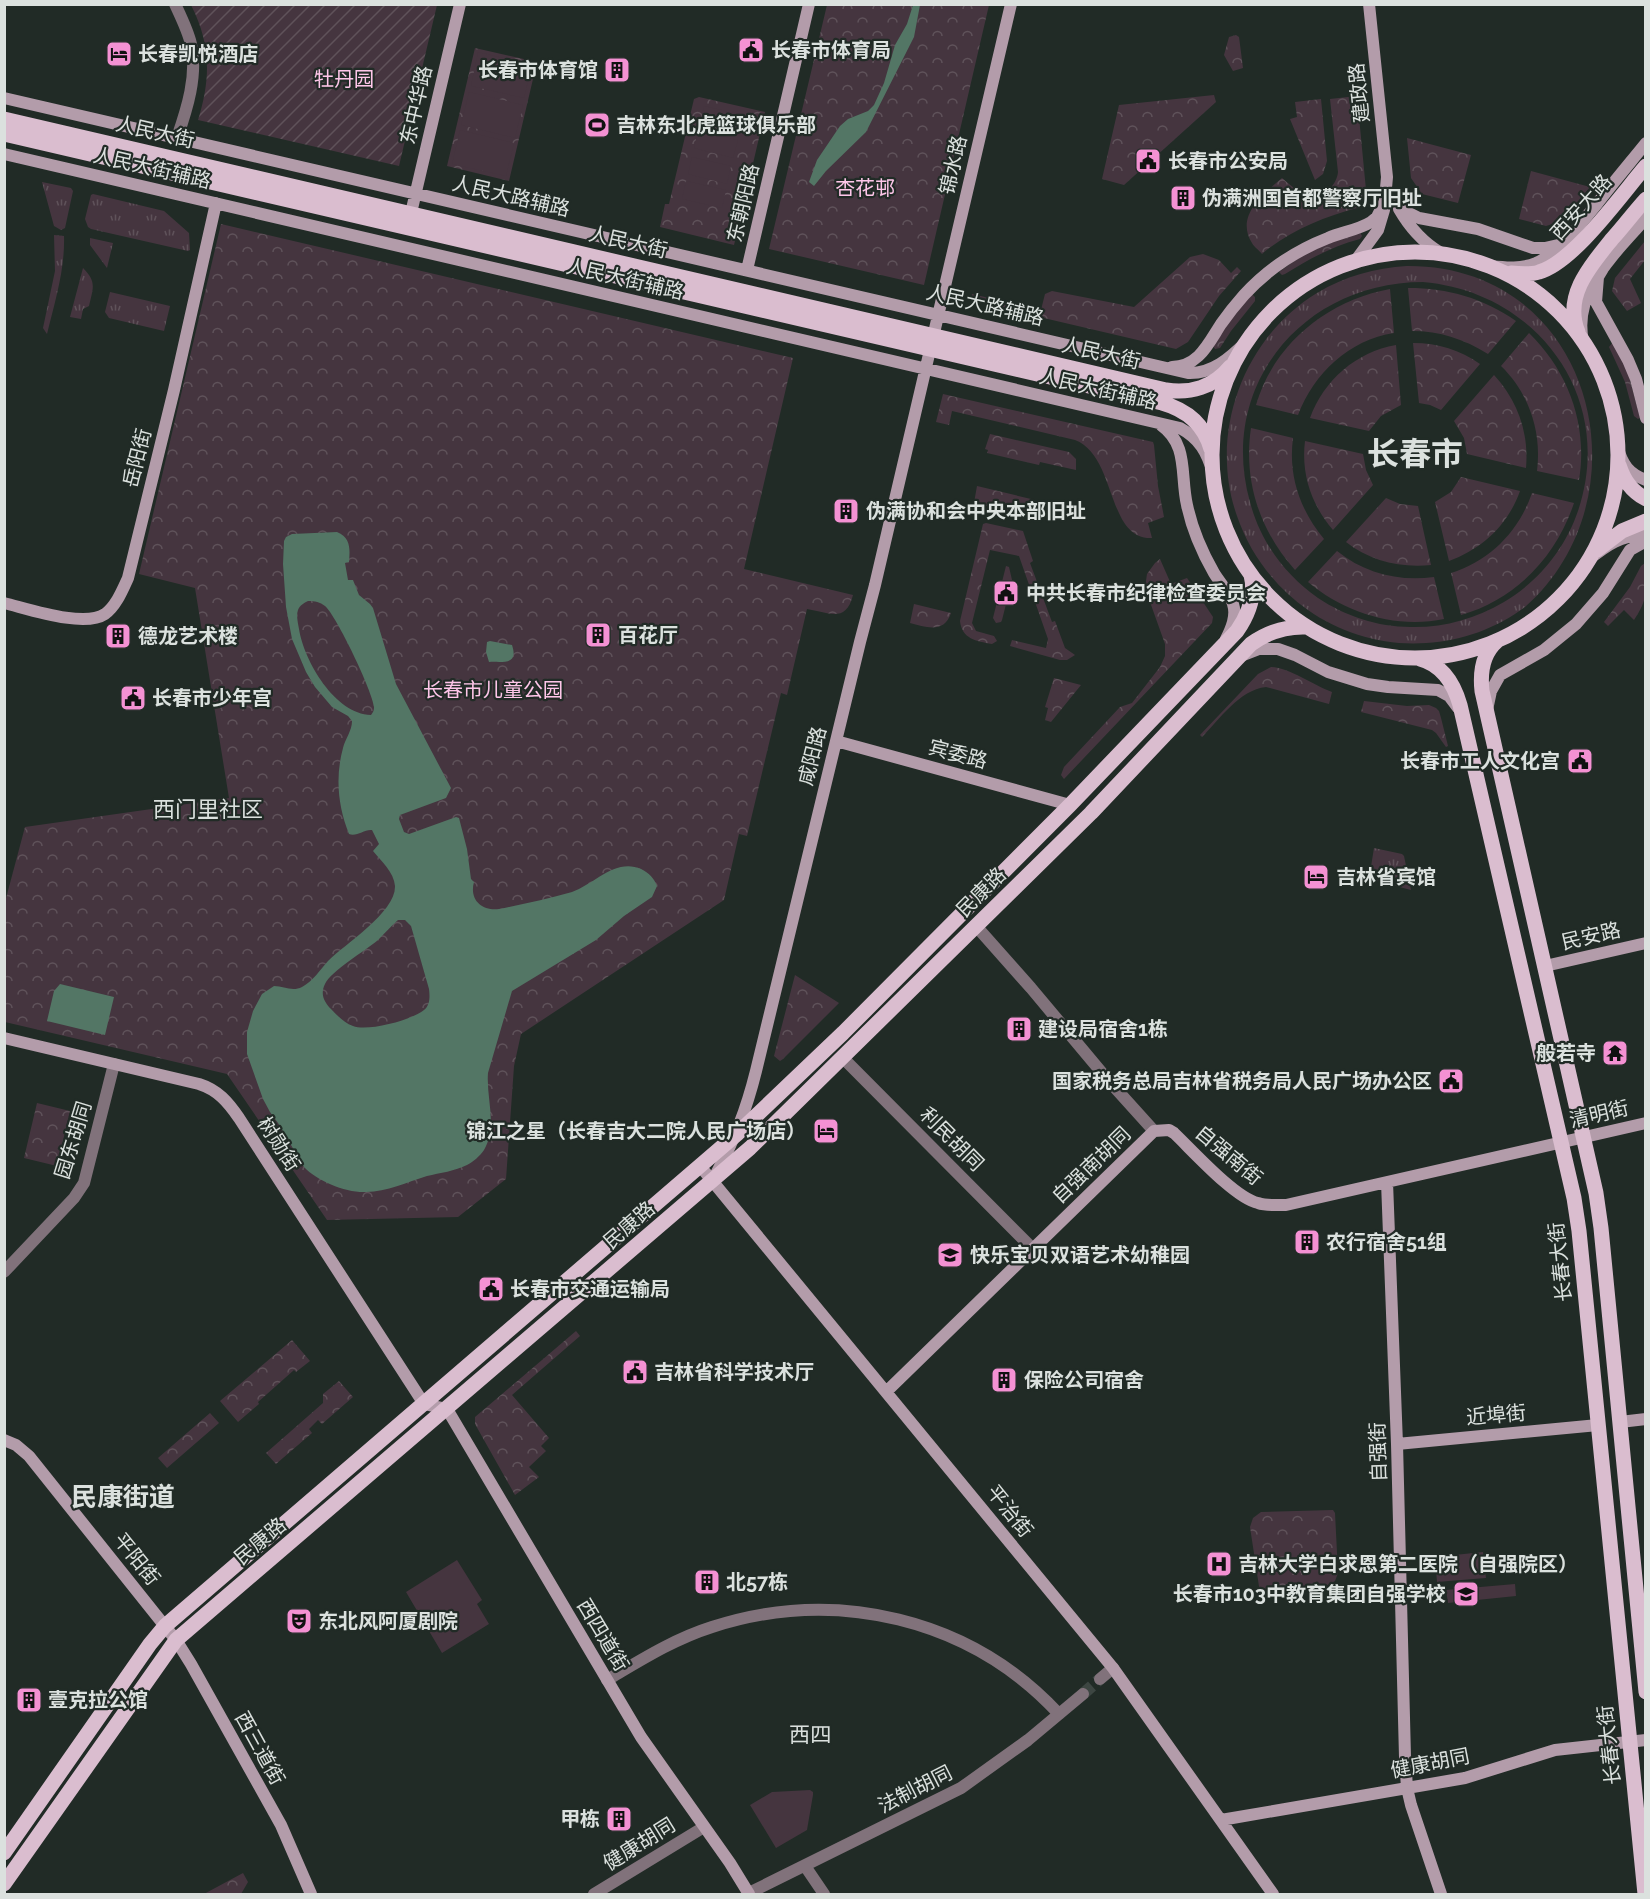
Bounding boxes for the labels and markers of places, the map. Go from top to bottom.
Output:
public building icon: 长春市体育局 [736,35,766,65]
place label: 长春市体育局 [771,38,891,62]
hotel icon: 长春凯悦酒店 [104,39,134,69]
place label: 长春凯悦酒店 [138,42,258,66]
building icon: 长春市体育馆 [602,55,632,85]
place label: 长春市体育馆 [478,58,598,82]
sports icon: 吉林东北虎篮球俱乐部 [582,110,612,140]
place label: 吉林东北虎篮球俱乐部 [616,113,816,137]
public building icon: 长春市公安局 [1133,146,1163,176]
place label: 长春市公安局 [1168,149,1288,173]
building icon: 伪满洲国首都警察厅旧址 [1168,183,1198,213]
place label: 伪满洲国首都警察厅旧址 [1202,186,1422,210]
building icon: 伪满协和会中央本部旧址 [831,496,861,526]
place label: 伪满协和会中央本部旧址 [866,499,1086,523]
public building icon: 中共长春市纪律检查委员会 [991,578,1021,608]
place label: 中共长春市纪律检查委员会 [1026,581,1266,605]
building icon: 百花厅 [583,620,613,650]
building icon: 德龙艺术楼 [103,621,133,651]
place label: 百花厅 [618,623,678,647]
place label: 德龙艺术楼 [138,624,238,648]
public building icon: 长春市少年宫 [118,683,148,713]
place label: 长春市少年宫 [152,686,272,710]
public building icon: 长春市工人文化宫 [1565,746,1595,776]
place label: 长春市工人文化宫 [1400,749,1560,773]
hotel icon: 吉林省宾馆 [1301,862,1331,892]
place label: 吉林省宾馆 [1336,865,1436,889]
building icon: 建设局宿舍1栋 [1004,1014,1034,1044]
place label: 建设局宿舍1栋 [1038,1017,1168,1041]
temple icon: 般若寺 [1600,1038,1630,1068]
place label: 般若寺 [1536,1041,1596,1065]
public building icon: 国家税务总局吉林省税务局人民广场办公区 [1436,1066,1466,1096]
place label: 国家税务总局吉林省税务局人民广场办公区 [1052,1069,1432,1093]
hotel icon: 锦江之星（长春吉大二院人民广场店） [811,1116,841,1146]
place label: 锦江之星（长春吉大二院人民广场店） [466,1119,806,1143]
building icon: 农行宿舍51组 [1292,1227,1322,1257]
place label: 农行宿舍51组 [1326,1230,1447,1254]
school or university icon: 快乐宝贝双语艺术幼稚园 [935,1240,965,1270]
place label: 快乐宝贝双语艺术幼稚园 [970,1243,1190,1267]
public building icon: 长春市交通运输局 [476,1274,506,1304]
place label: 长春市交通运输局 [510,1277,670,1301]
public building icon: 吉林省科学技术厅 [620,1357,650,1387]
place label: 吉林省科学技术厅 [654,1360,814,1384]
building icon: 保险公司宿舍 [989,1365,1019,1395]
place label: 保险公司宿舍 [1024,1368,1144,1392]
hospital icon: 吉林大学白求恩第二医院（自强院区） [1204,1549,1234,1579]
place label: 吉林大学白求恩第二医院（自强院区） [1238,1552,1578,1576]
building icon: 北57栋 [692,1567,722,1597]
place label: 北57栋 [726,1570,788,1594]
school or university icon: 长春市103中教育集团自强学校 [1451,1579,1481,1609]
place label: 长春市103中教育集团自强学校 [1173,1582,1446,1606]
theatre icon: 东北风阿厦剧院 [284,1606,314,1636]
place label: 东北风阿厦剧院 [318,1609,458,1633]
building icon: 壹克拉公馆 [14,1685,44,1715]
place label: 壹克拉公馆 [48,1688,148,1712]
building icon: 甲栋 [604,1804,634,1834]
place label: 甲栋 [560,1807,600,1831]

